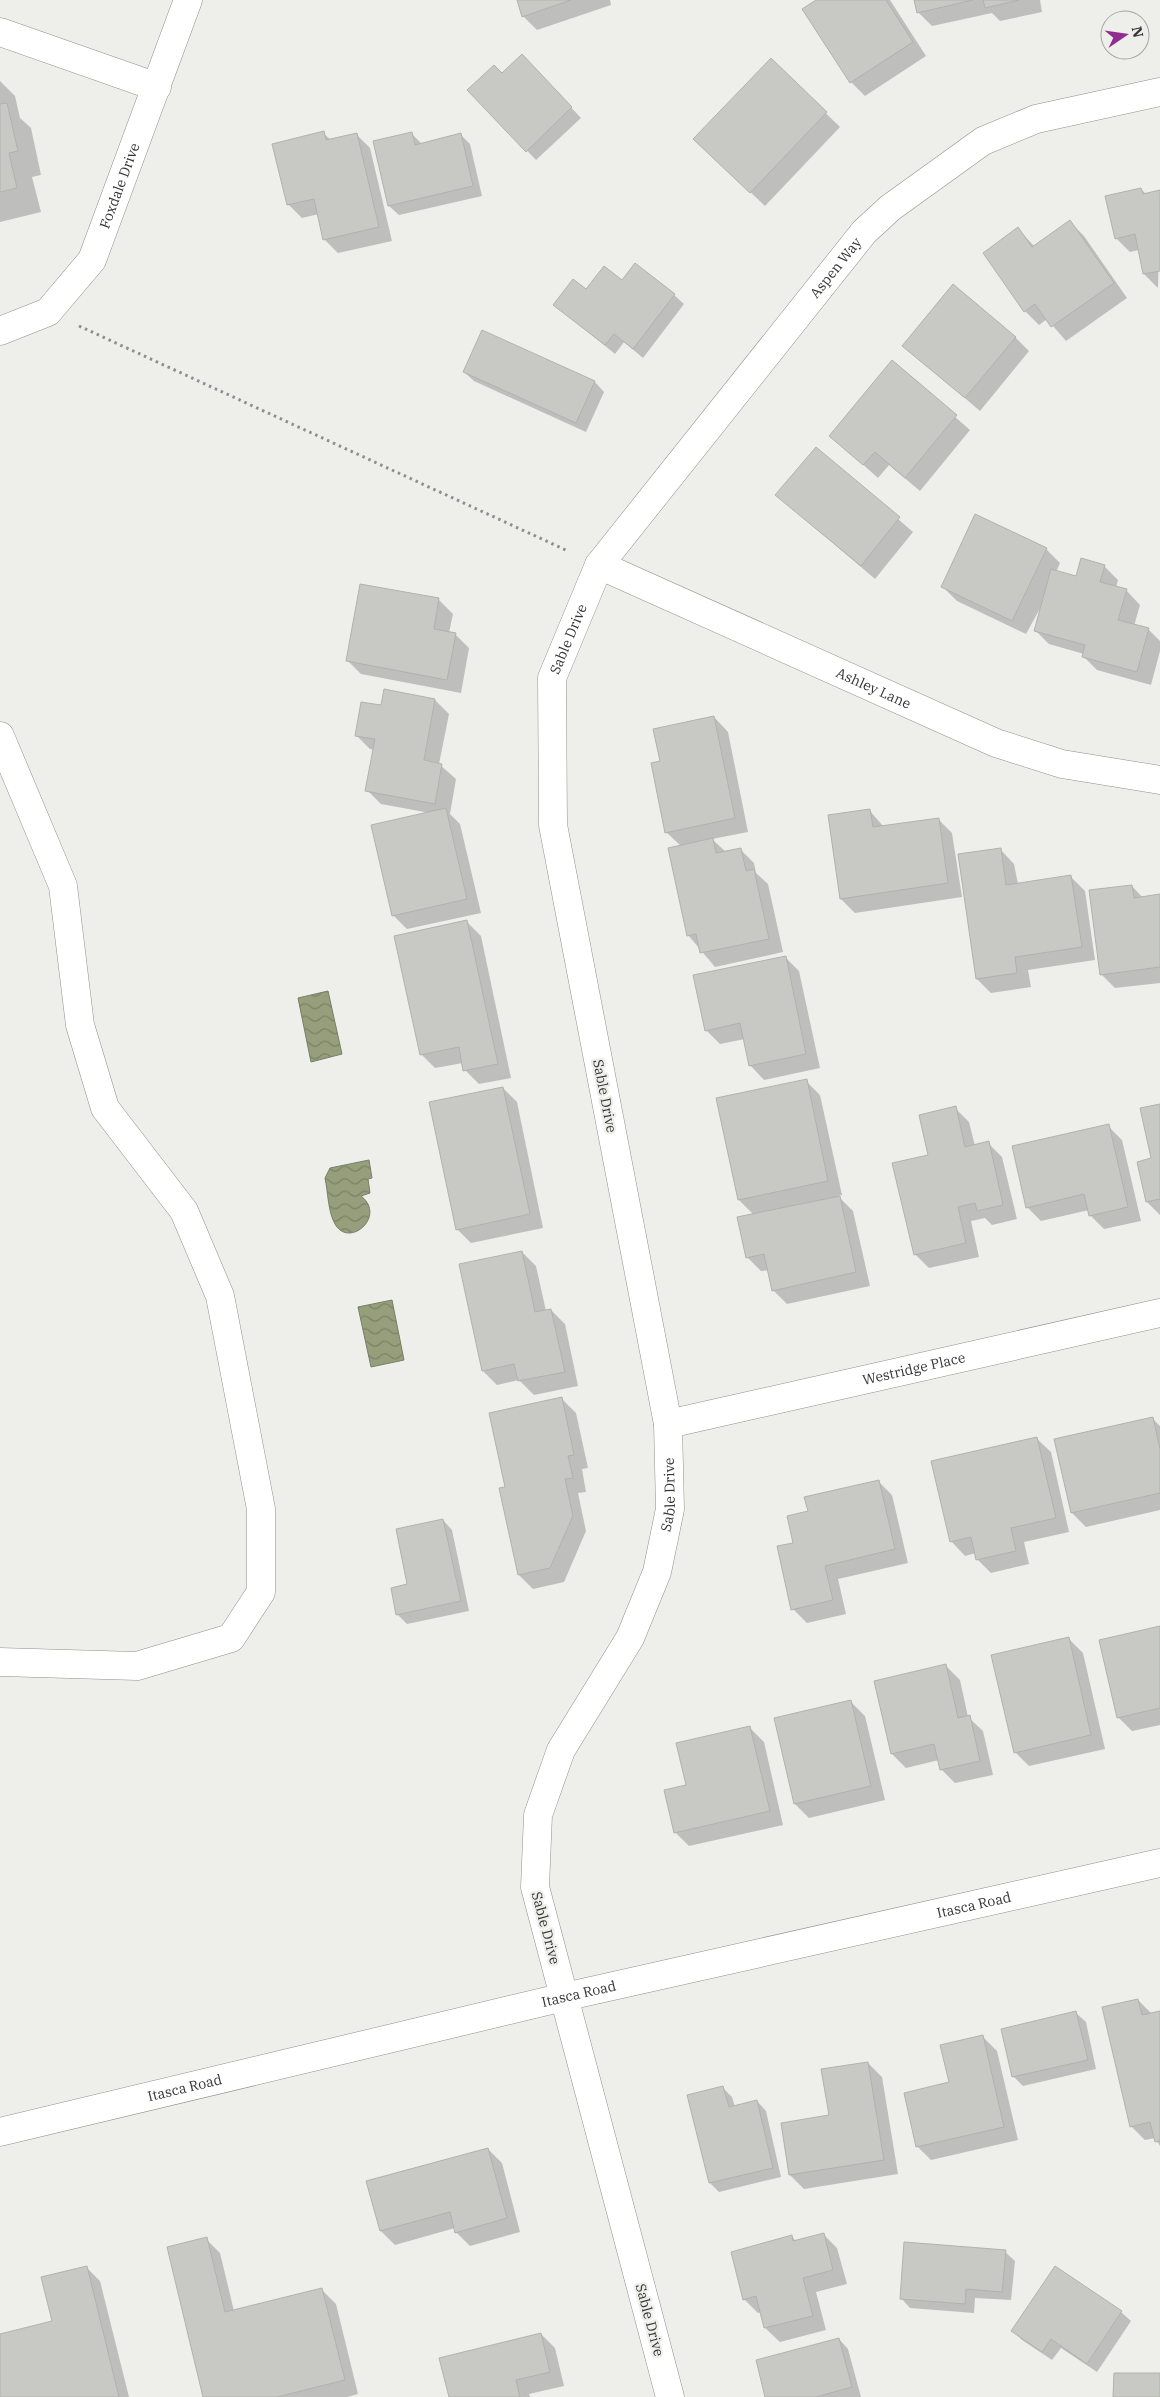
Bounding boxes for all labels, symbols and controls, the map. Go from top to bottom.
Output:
north arrow [1100,10,1150,60]
text: N [1128,25,1148,39]
street label: Foxdale Drive [95,140,143,231]
street label: Aspen Way [806,233,866,302]
street label: Sable Drive [546,601,591,677]
street label: Ashley Lane [833,664,914,713]
street label: Sable Drive [589,1058,621,1134]
street label: Westridge Place [861,1348,967,1389]
street label: Sable Drive [657,1457,679,1533]
street label: Itasca Road [935,1888,1013,1922]
street label: Sable Drive [528,1890,564,1966]
street label: Itasca Road [540,1976,618,2011]
street label: Itasca Road [146,2070,224,2105]
street label: Sable Drive [632,2282,668,2358]

